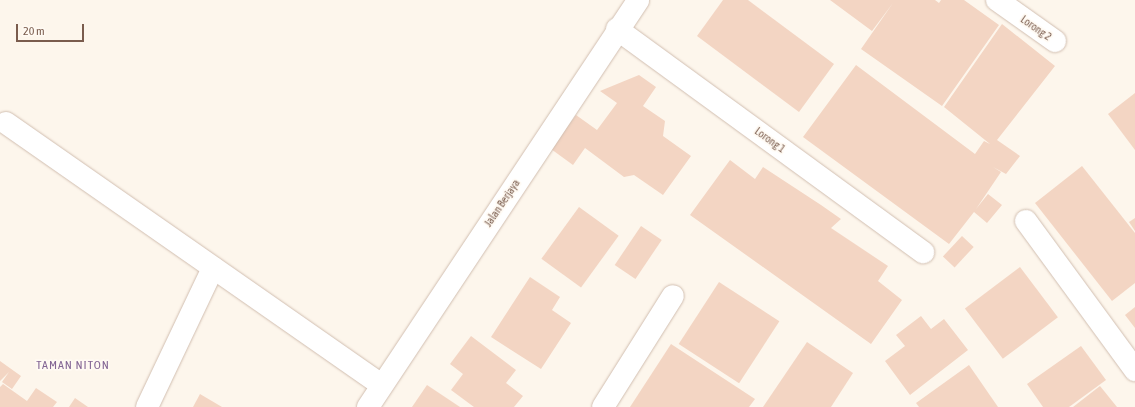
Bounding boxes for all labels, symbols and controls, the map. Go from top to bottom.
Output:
street label: Lorong 2 [1018,13,1054,43]
scale bar [18,16,86,42]
text: 20 m [23,24,45,38]
street label: Lorong 1 [752,124,788,156]
street label: Jalan Berjaya [481,177,523,229]
district label: TAMAN NITON [36,359,110,373]

